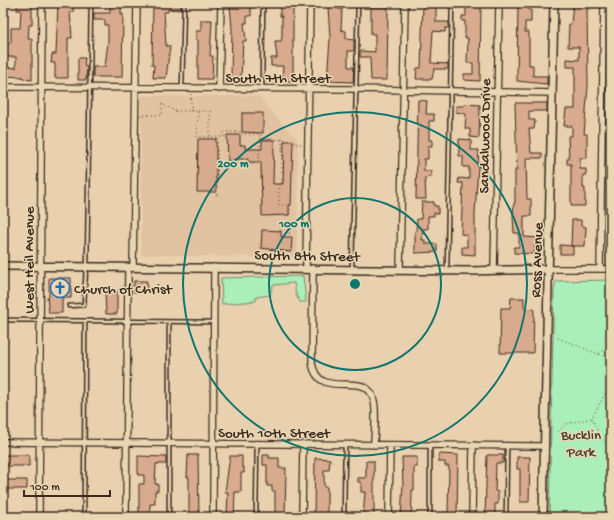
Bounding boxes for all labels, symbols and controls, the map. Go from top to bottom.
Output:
street label: South 7th Street [225,70,332,88]
street label: Sandalwood Drive [476,78,496,194]
text: 200 m [218,158,249,172]
street label: West Heil Avenue [21,206,39,314]
text: 100 m [278,218,309,232]
street label: Ross Avenue [528,222,548,298]
street label: South 8th Street [254,247,362,267]
church icon: Church of Christ [49,277,71,299]
centre of rings [348,277,362,291]
place label: Church of Christ [74,281,173,299]
street label: South 10th Street [218,425,332,443]
park label: Bucklin Park [560,427,601,462]
scale bar [24,472,110,498]
text: 100 m [29,481,60,495]

